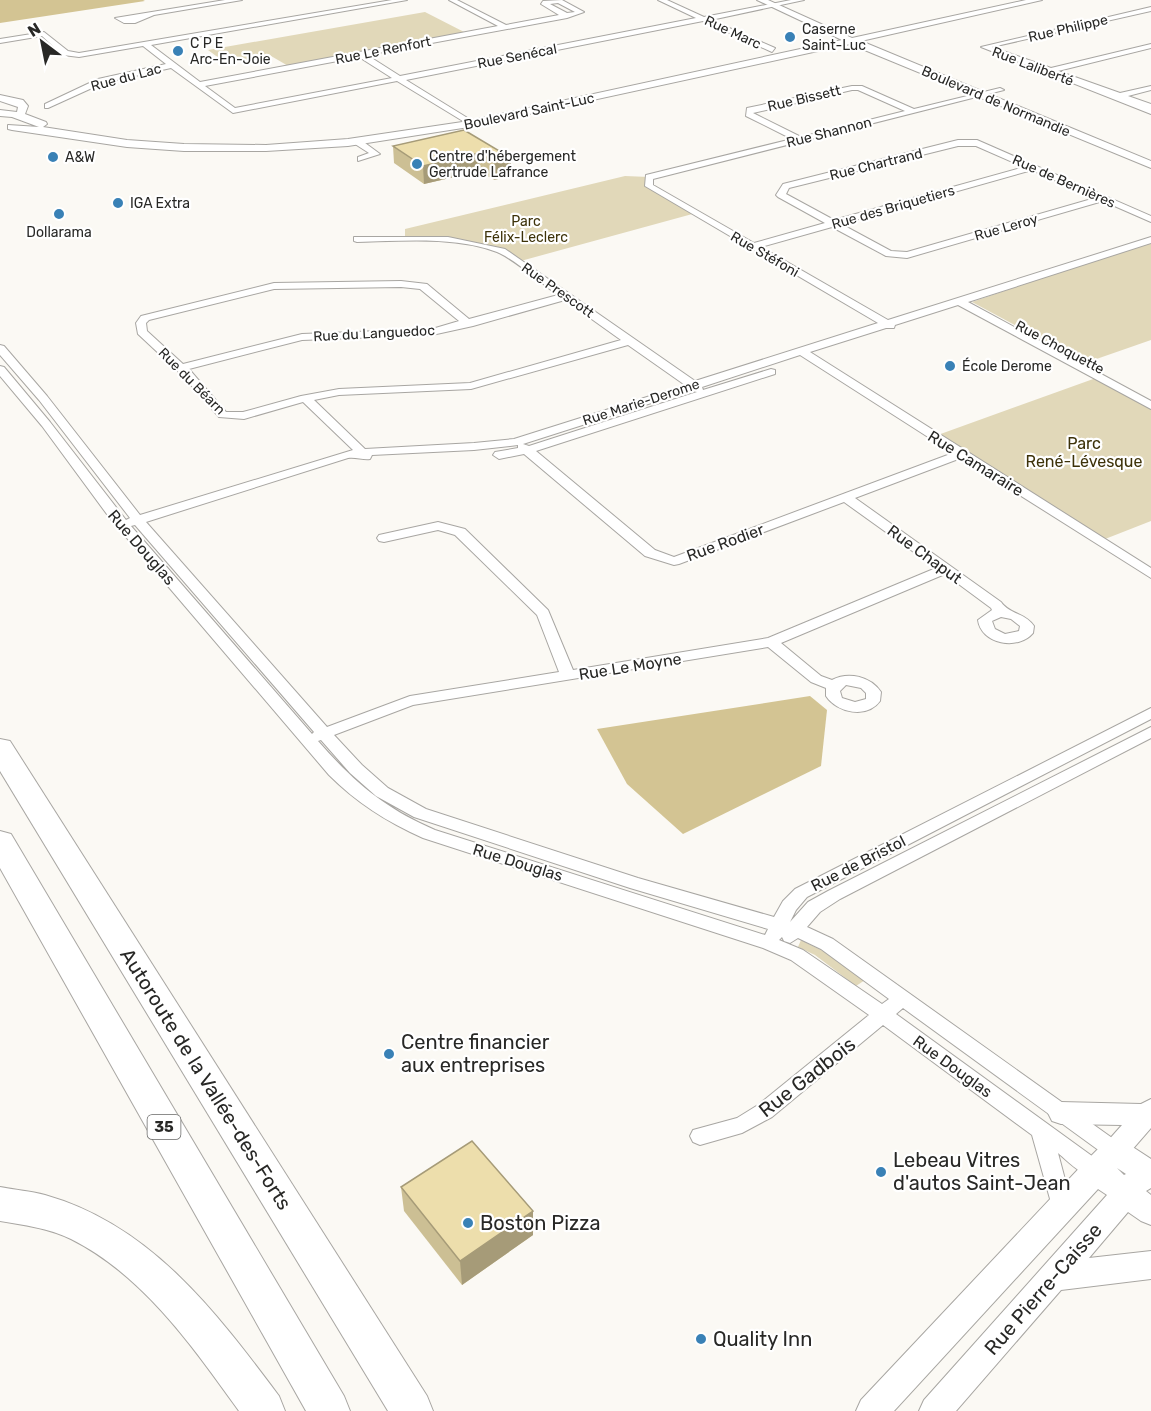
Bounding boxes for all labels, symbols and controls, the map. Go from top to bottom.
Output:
street label: Rue Philippe [1027,11,1110,46]
north arrow [12,12,72,72]
street label: Rue Marc [702,12,764,53]
text: N [24,19,44,41]
place label: Caserne Saint-Luc [802,21,866,54]
marker: Caserne Saint-Luc [783,30,797,44]
street label: Rue Le Renfort [334,33,433,68]
place label: C P E Arc-En-Joie [190,35,271,68]
street label: Rue Senécal [476,40,558,73]
street label: Rue Laliberté [990,43,1076,90]
marker: C P E Arc-En-Joie [171,44,185,58]
street label: Rue du Lac [89,60,164,95]
street label: Boulevard de Normandie [919,62,1073,141]
street label: Rue Bissett [766,82,843,115]
street label: Boulevard Saint-Luc [462,89,596,134]
street label: Rue Shannon [785,114,874,151]
street label: Rue Chartrand [828,145,924,184]
place label: Centre d'hébergement Gertrude Lafrance [429,148,576,181]
place label: A&W [65,149,95,166]
marker: A&W [46,150,60,164]
street label: Rue de Bernières [1010,151,1118,212]
marker: Centre d'hébergement Gertrude Lafrance [410,157,424,171]
street label: Rue des Briquetiers [830,182,957,233]
place label: IGA Extra [130,195,190,212]
marker: IGA Extra [111,196,125,210]
marker: Dollarama [52,207,66,221]
street label: Rue Leroy [973,210,1040,245]
park label: Parc Félix-Leclerc [484,213,568,246]
place label: Dollarama [26,224,92,241]
street label: Rue Stéfoni [728,228,802,281]
street label: Rue Prescott [518,259,598,322]
street label: Rue Choquette [1012,317,1107,378]
street label: Rue du Languedoc [313,322,436,345]
street label: Rue du Béarn [155,344,229,418]
place label: École Derome [962,357,1052,375]
marker: École Derome [943,359,957,373]
street label: Rue Marie-Derome [581,376,702,429]
street label: Rue Camaraire [924,426,1027,500]
park label: Parc René-Lévesque [1026,434,1143,471]
street label: Rue Douglas [104,506,179,589]
street label: Rue Rodier [684,520,766,565]
street label: Rue Chaput [884,521,966,588]
street label: Rue Le Moyne [577,649,683,684]
street label: Rue de Bristol [808,831,909,895]
street label: Rue Douglas [470,840,565,885]
street label: Autoroute de la Vallée-des-Forts [115,944,297,1214]
place label: Centre financier aux entreprises [401,1030,550,1077]
street label: Rue Douglas [909,1031,996,1102]
street label: Rue Gadbois [754,1032,860,1122]
marker: Centre financier aux entreprises [382,1047,396,1061]
road number: 35 [148,1115,180,1139]
place label: Lebeau Vitres d'autos Saint-Jean [893,1148,1071,1195]
marker: Lebeau Vitres d'autos Saint-Jean [874,1165,888,1179]
place label: Boston Pizza [480,1211,600,1235]
marker: Boston Pizza [461,1216,475,1230]
street label: Rue Pierre-Caisse [979,1218,1107,1360]
place label: Quality Inn [713,1327,812,1351]
marker: Quality Inn [694,1332,708,1346]

